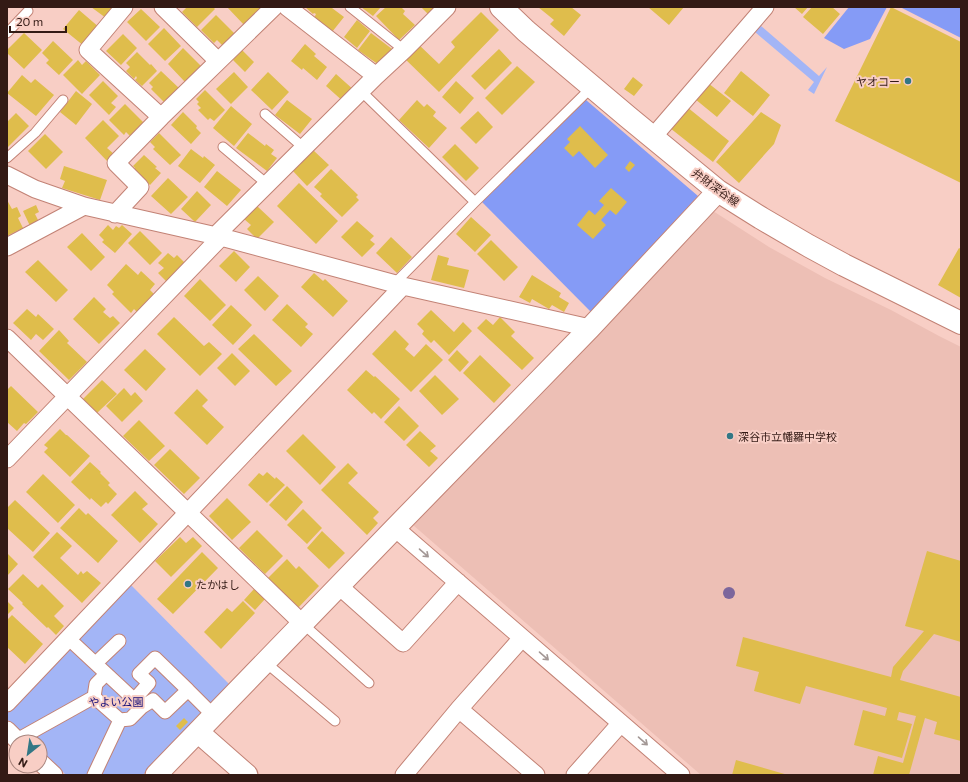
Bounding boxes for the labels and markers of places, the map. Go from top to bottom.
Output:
place label: ヤオコー [856,75,900,88]
marker: ヤオコー [903,76,913,86]
place label: 深谷市立幡羅中学校 [738,430,837,443]
marker: 深谷市立幡羅中学校 [725,431,735,441]
place label: たかはし [196,578,240,591]
marker: たかはし [183,579,193,589]

